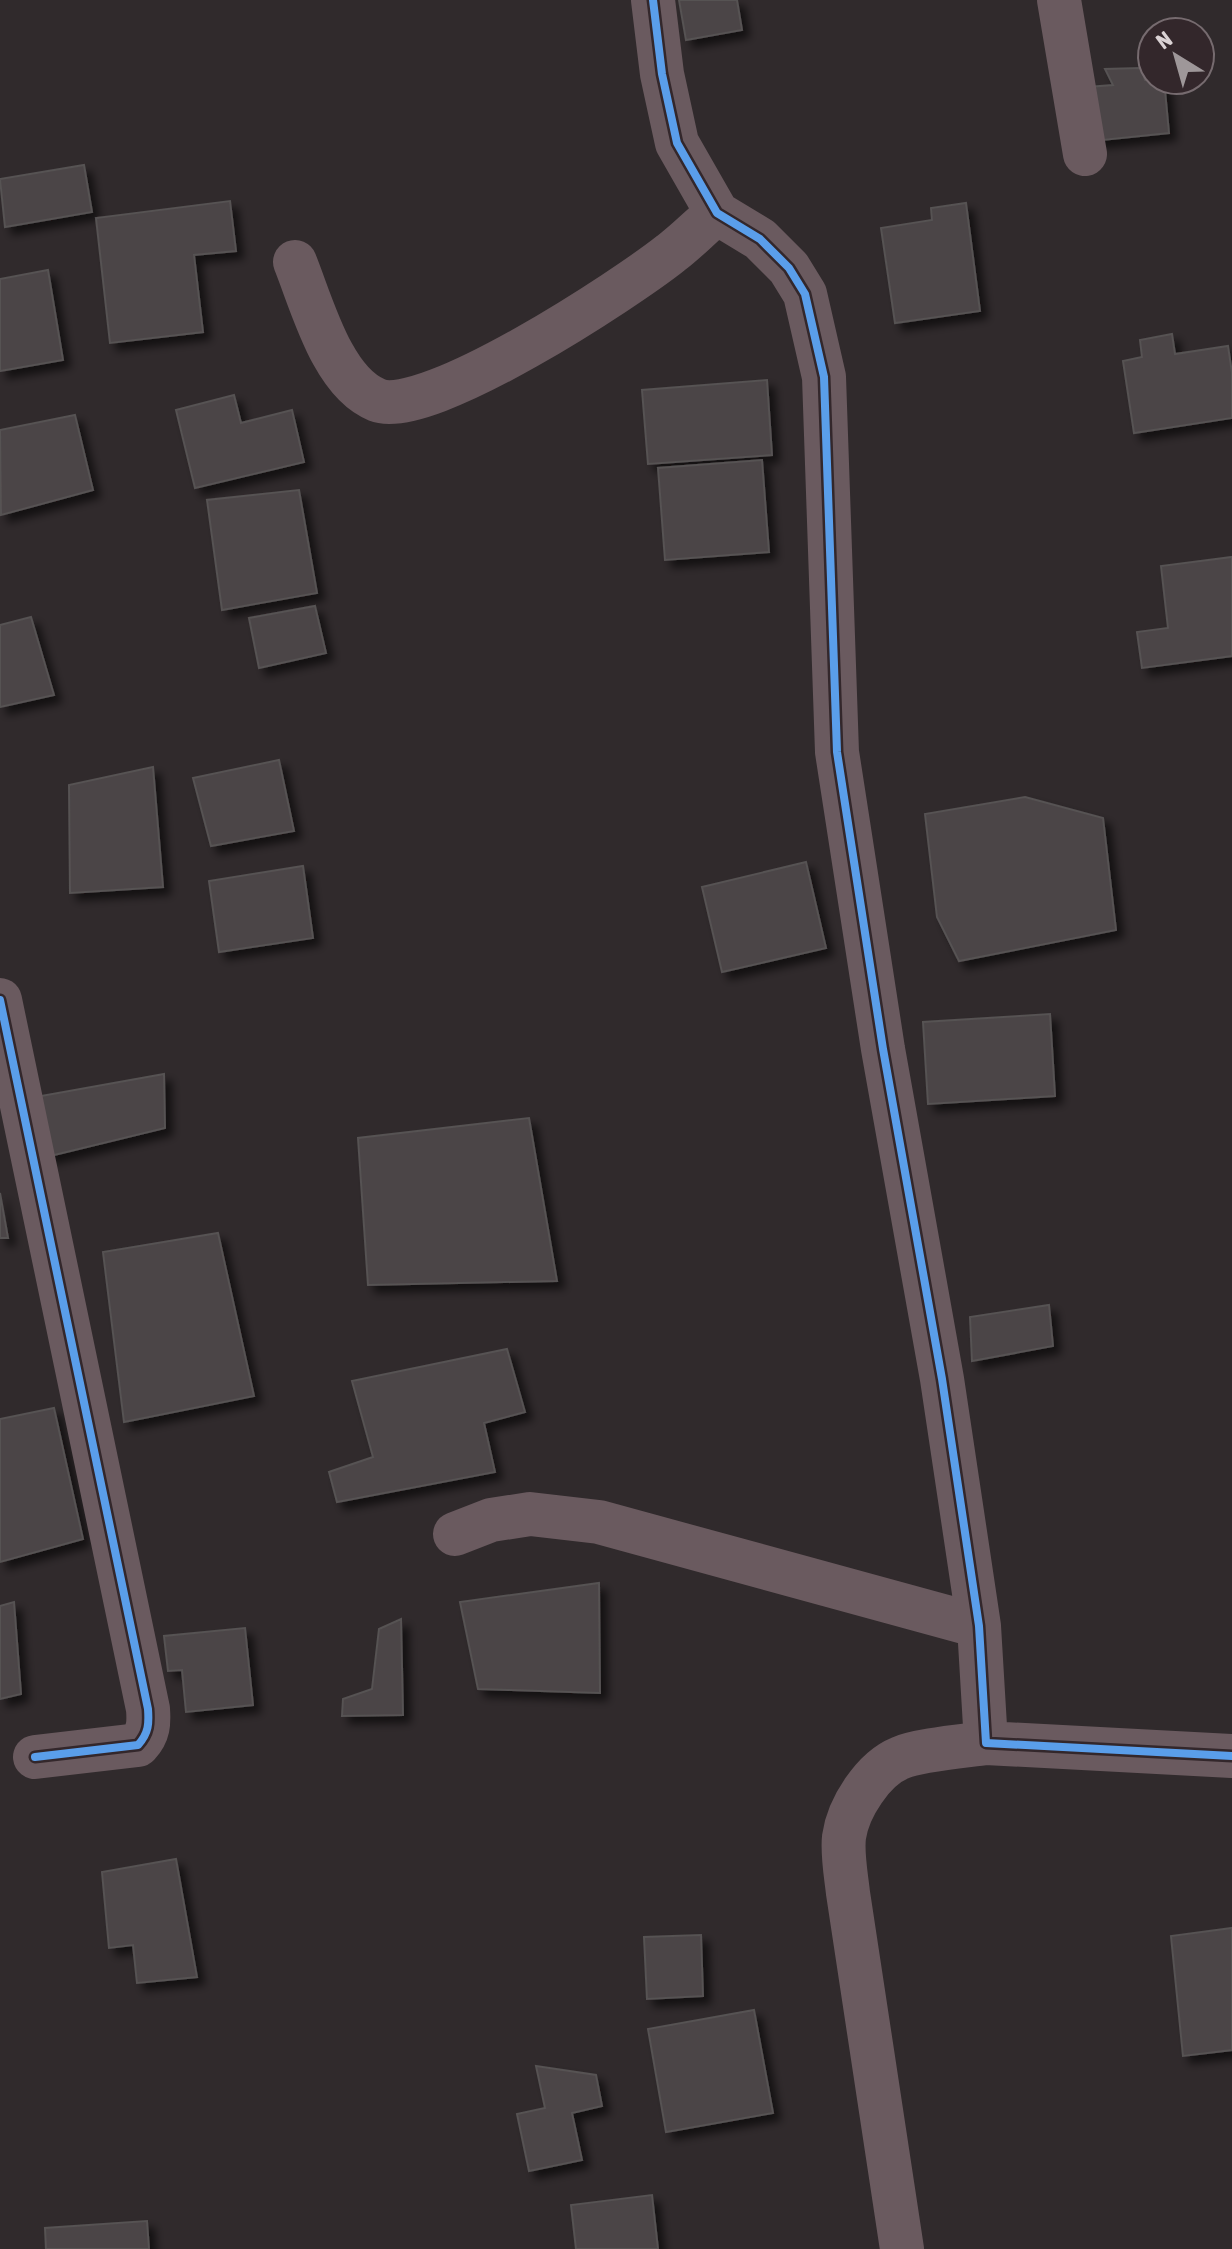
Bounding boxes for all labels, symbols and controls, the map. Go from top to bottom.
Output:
north arrow [1136,16,1216,96]
text: N [1151,26,1177,54]

